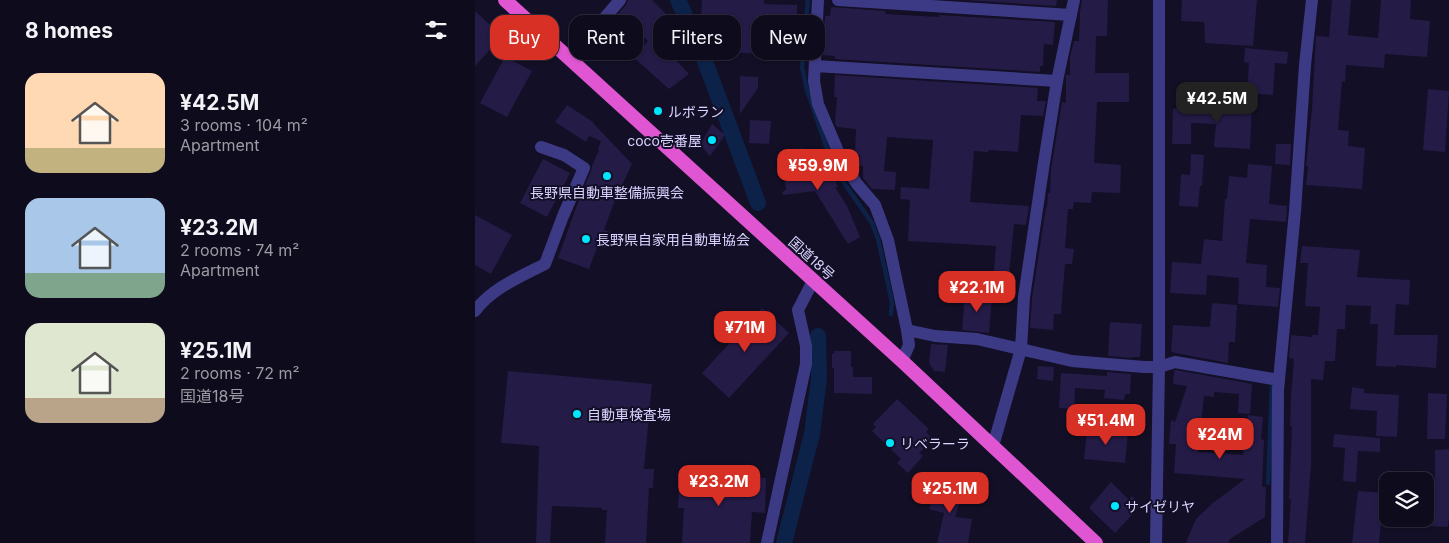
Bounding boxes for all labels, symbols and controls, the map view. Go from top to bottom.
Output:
chip: Buy [490,15,559,60]
chip: Rent [569,15,643,60]
chip: Filters [653,15,741,60]
chip: New [751,15,825,60]
icon: filters [422,16,450,44]
text: 8 homes [25,18,113,43]
pin: ¥42.5M [1176,82,1258,124]
text: ¥42.5M [1187,88,1247,108]
text: ¥42.5M [180,90,259,115]
icon: home [65,93,125,153]
place label: ルボラン [668,103,724,120]
marker: ルボラン [652,105,664,117]
text: 3 rooms · 104 m² [180,115,308,135]
place label: coco壱番屋 [627,132,702,149]
marker: coco壱番屋 [706,134,718,146]
text: Apartment [180,135,260,155]
pin: ¥59.9M [777,148,859,191]
text: ¥59.9M [788,155,848,175]
marker: 長野県自動車整備振興会 [601,170,613,182]
place label: 長野県自動車整備振興会 [530,184,684,201]
text: ¥23.2M [180,215,258,240]
icon: home [65,218,125,278]
place label: 長野県自家用自動車協会 [596,231,750,248]
marker: 長野県自家用自動車協会 [580,233,592,245]
street label: 国道18号 [785,233,839,283]
text: 2 rooms · 74 m² [180,240,299,260]
text: Apartment [180,260,260,280]
pin: ¥22.1M [936,270,1018,313]
text: ¥22.1M [950,277,1004,297]
pin: ¥71M [715,310,775,353]
text: ¥71M [725,317,765,337]
text: ¥25.1M [180,338,252,363]
icon: home [65,343,125,403]
text: 2 rooms · 72 m² [180,363,300,383]
text: 国道18号 [180,386,244,406]
pin: ¥51.4M [1065,404,1147,446]
place label: 自動車検査場 [587,406,671,423]
marker: 自動車検査場 [571,408,583,420]
text: ¥51.4M [1077,410,1135,430]
pin: ¥24M [1190,418,1250,460]
text: ¥24M [1198,424,1242,444]
place label: リベラーラ [900,435,970,452]
marker: リベラーラ [884,437,896,449]
pin: ¥23.2M [678,464,760,507]
text: ¥23.2M [689,471,749,491]
pin: ¥25.1M [909,472,991,514]
map controls [1379,472,1434,527]
button: layers [1379,472,1434,527]
text: ¥25.1M [923,478,977,498]
place label: サイゼリヤ [1125,498,1195,515]
marker: サイゼリヤ [1109,500,1121,512]

